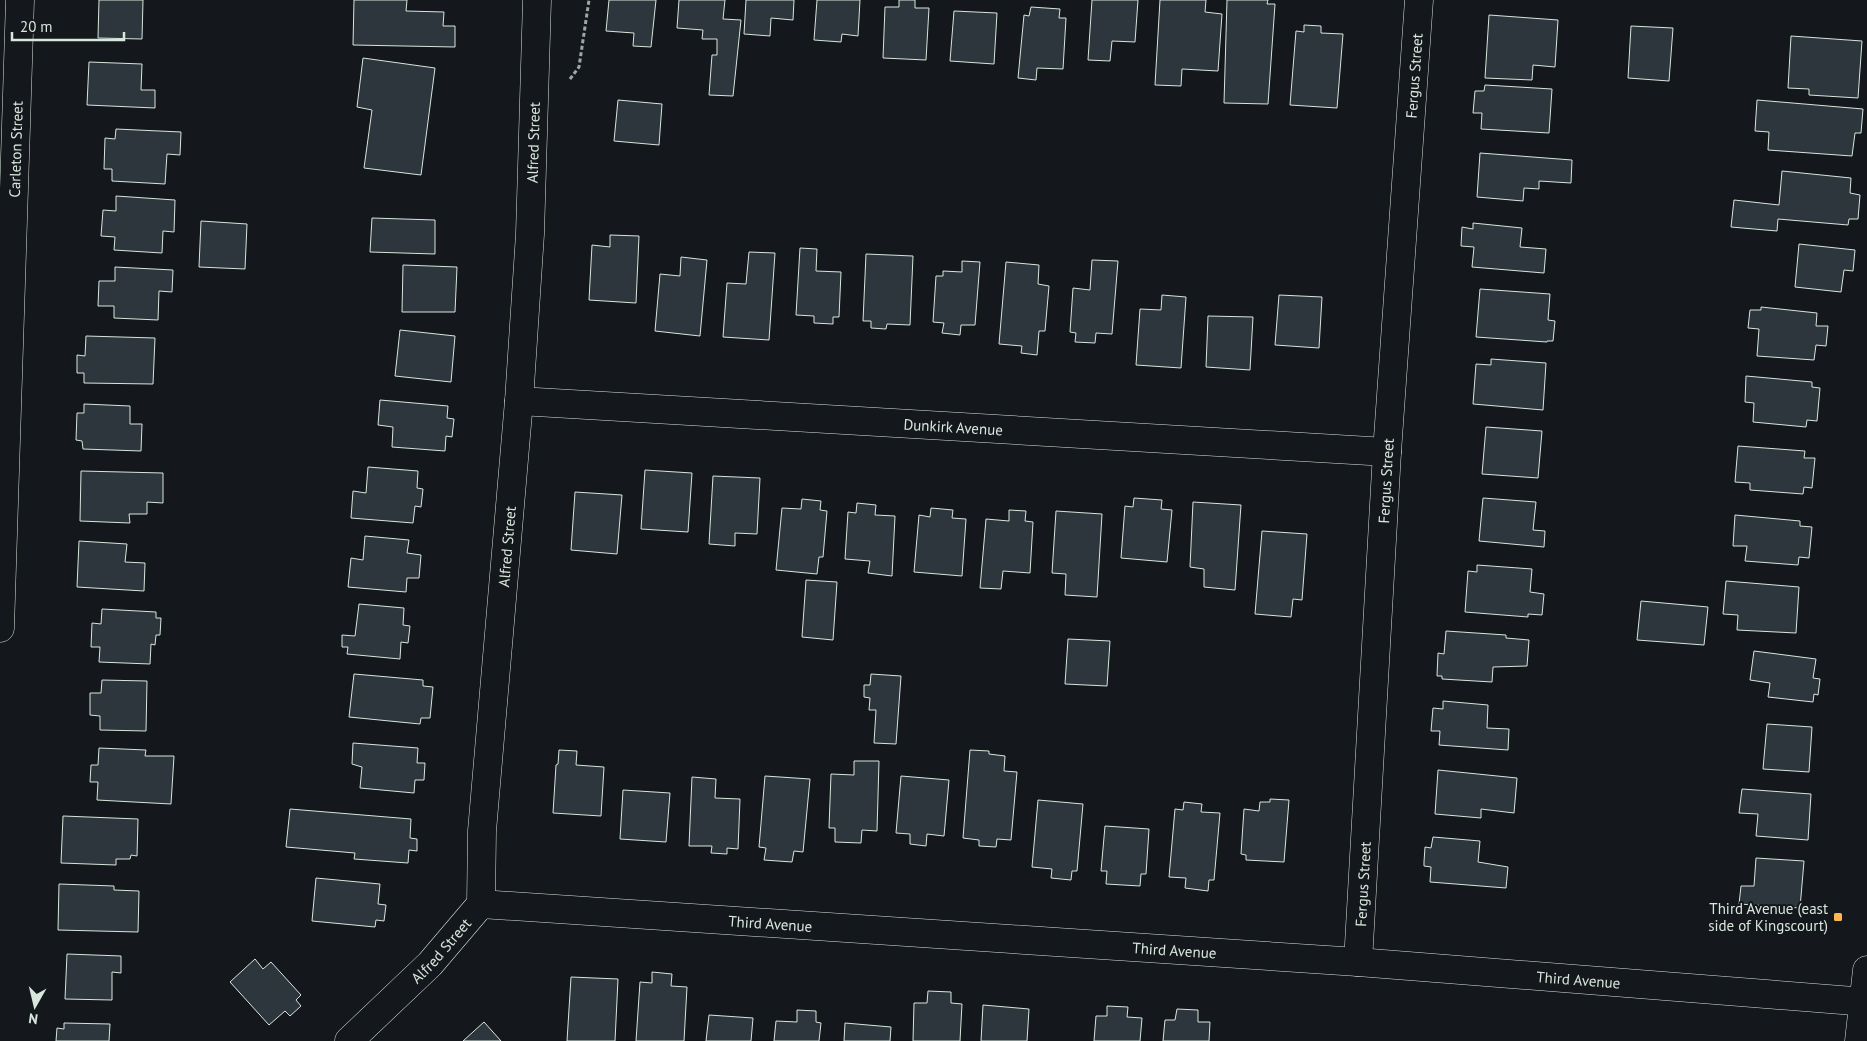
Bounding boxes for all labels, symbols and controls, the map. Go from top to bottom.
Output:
scale bar [12,10,125,42]
text: 20 m [20,17,53,36]
street label: Fergus Street [1401,33,1426,119]
street label: Carleton Street [4,101,26,198]
street label: Alfred Street [522,102,543,183]
street label: Dunkirk Avenue [903,414,1004,439]
street label: Fergus Street [1373,438,1397,524]
street label: Alfred Street [494,505,519,588]
street label: Fergus Street [1351,841,1374,927]
place label: Third Avenue (east side of Kingscourt) [1708,899,1828,935]
street label: Third Avenue [728,911,813,935]
marker: Third Avenue (east side of Kingscourt) [1832,911,1844,923]
street label: Alfred Street [407,914,475,987]
street label: Third Avenue [1132,938,1217,962]
street label: Third Avenue [1536,967,1621,992]
north arrow [10,981,60,1031]
text: N [27,1009,39,1028]

